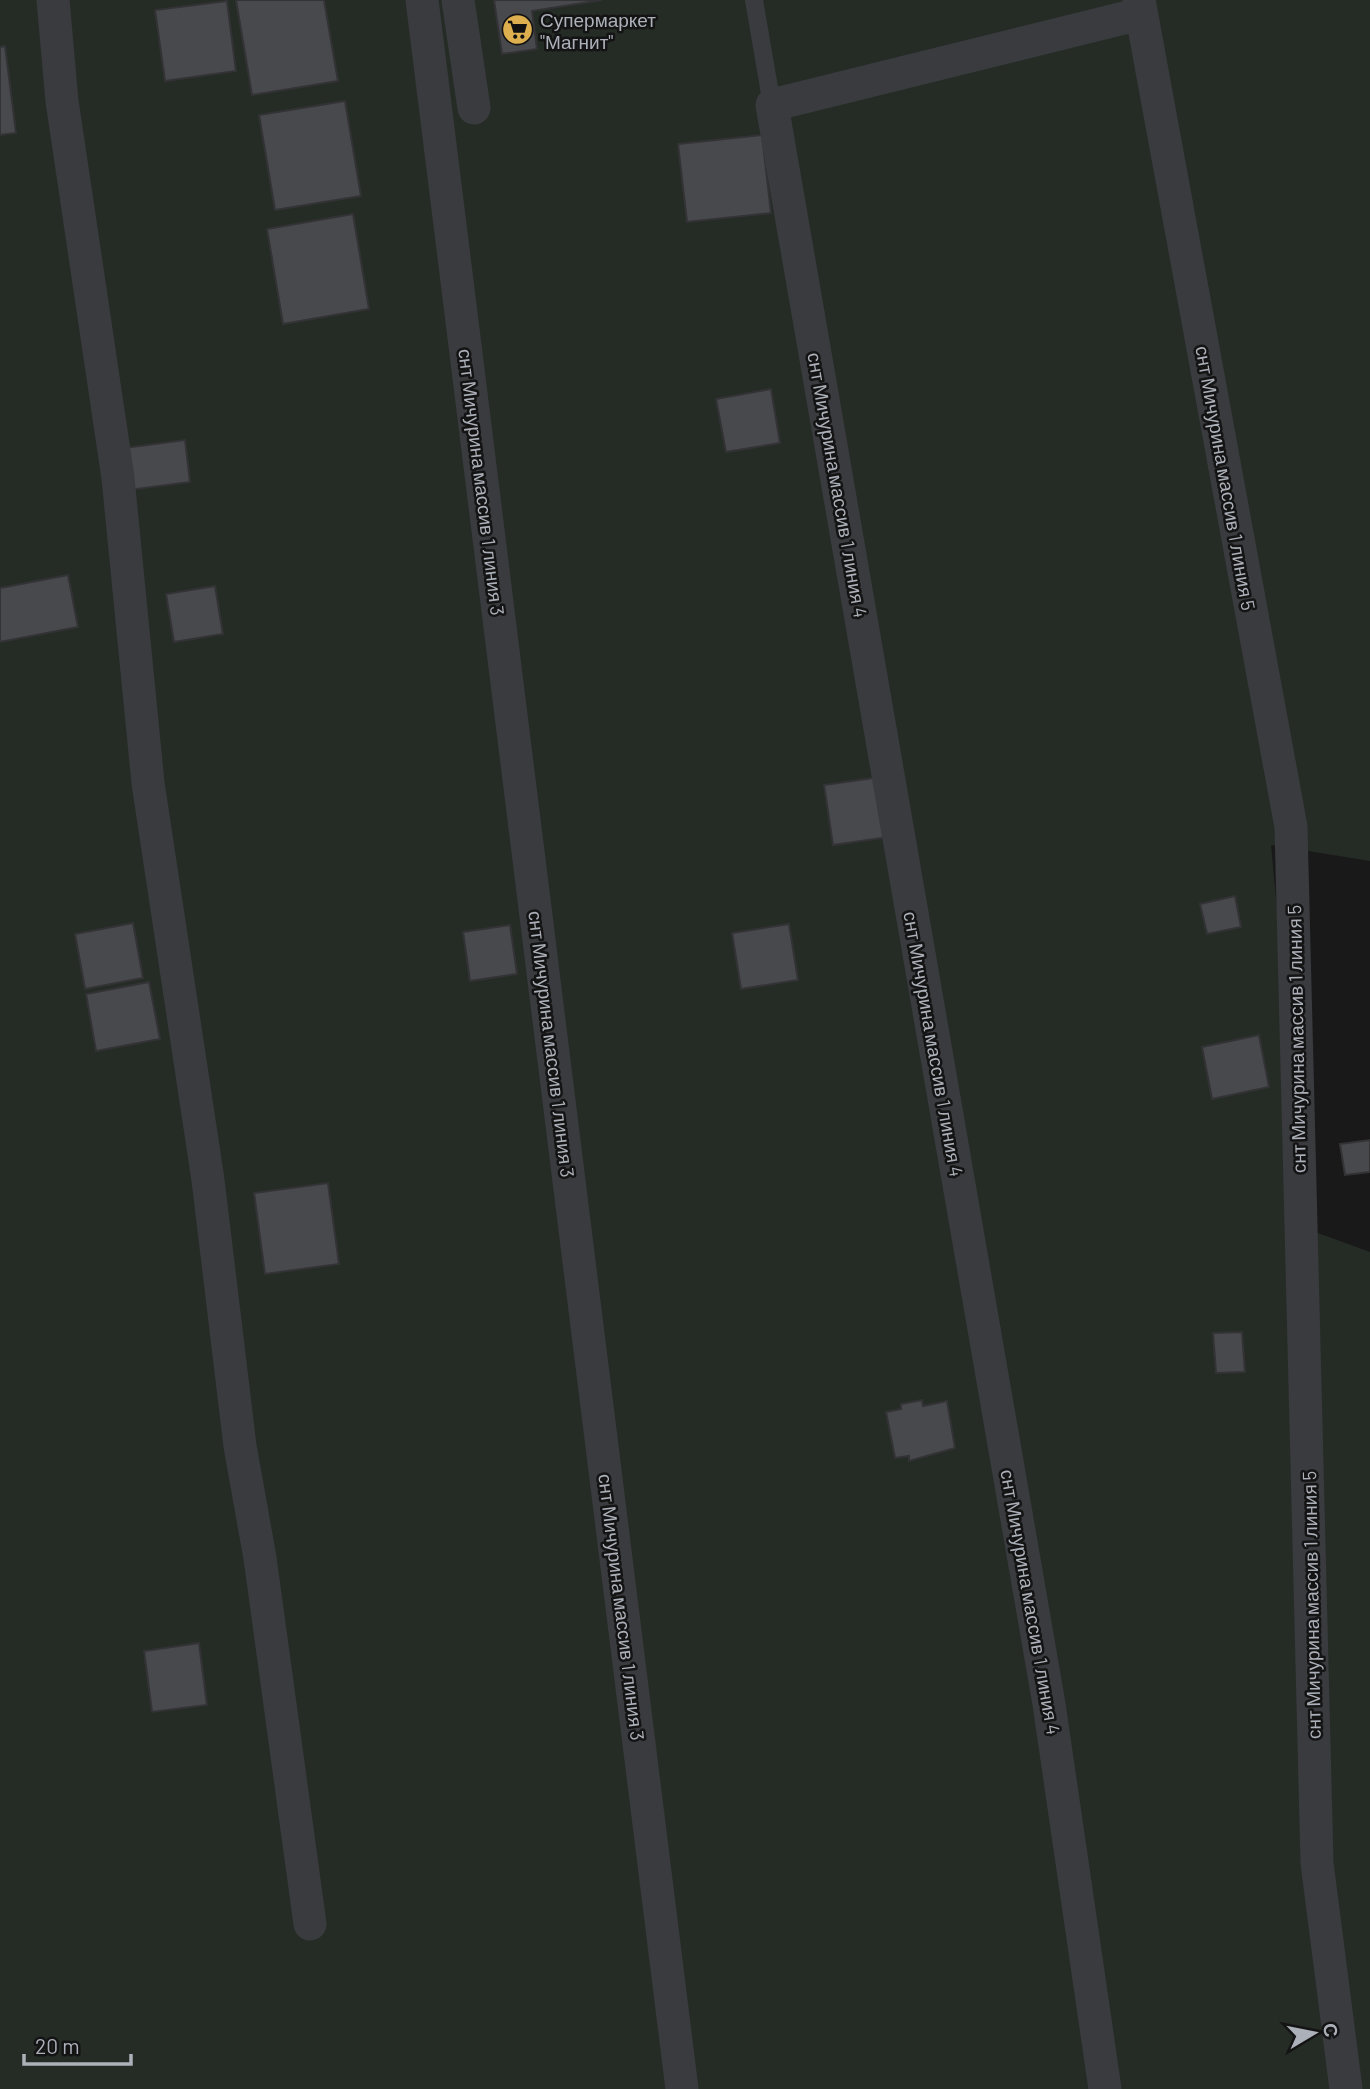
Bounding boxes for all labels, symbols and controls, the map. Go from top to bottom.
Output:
place label: Супермаркет "Магнит" [540,8,656,53]
supermarket icon: Супермаркет "Магнит" [500,13,534,47]
street label: снт Мичурина массив 1 линия 5 [1191,344,1261,612]
street label: снт Мичурина массив 1 линия 3 [454,347,510,617]
street label: снт Мичурина массив 1 линия 4 [803,350,873,620]
street label: снт Мичурина массив 1 линия 5 [1282,905,1310,1173]
street label: снт Мичурина массив 1 линия 3 [524,909,580,1179]
street label: снт Мичурина массив 1 линия 4 [899,909,969,1179]
street label: снт Мичурина массив 1 линия 4 [996,1467,1066,1737]
street label: снт Мичурина массив 1 линия 5 [1297,1471,1325,1739]
street label: снт Мичурина массив 1 линия 3 [594,1472,650,1742]
north arrow [1279,1998,1349,2068]
text: С [1319,2021,1344,2039]
scale bar [24,2022,131,2066]
text: 20 m [35,2033,80,2058]

